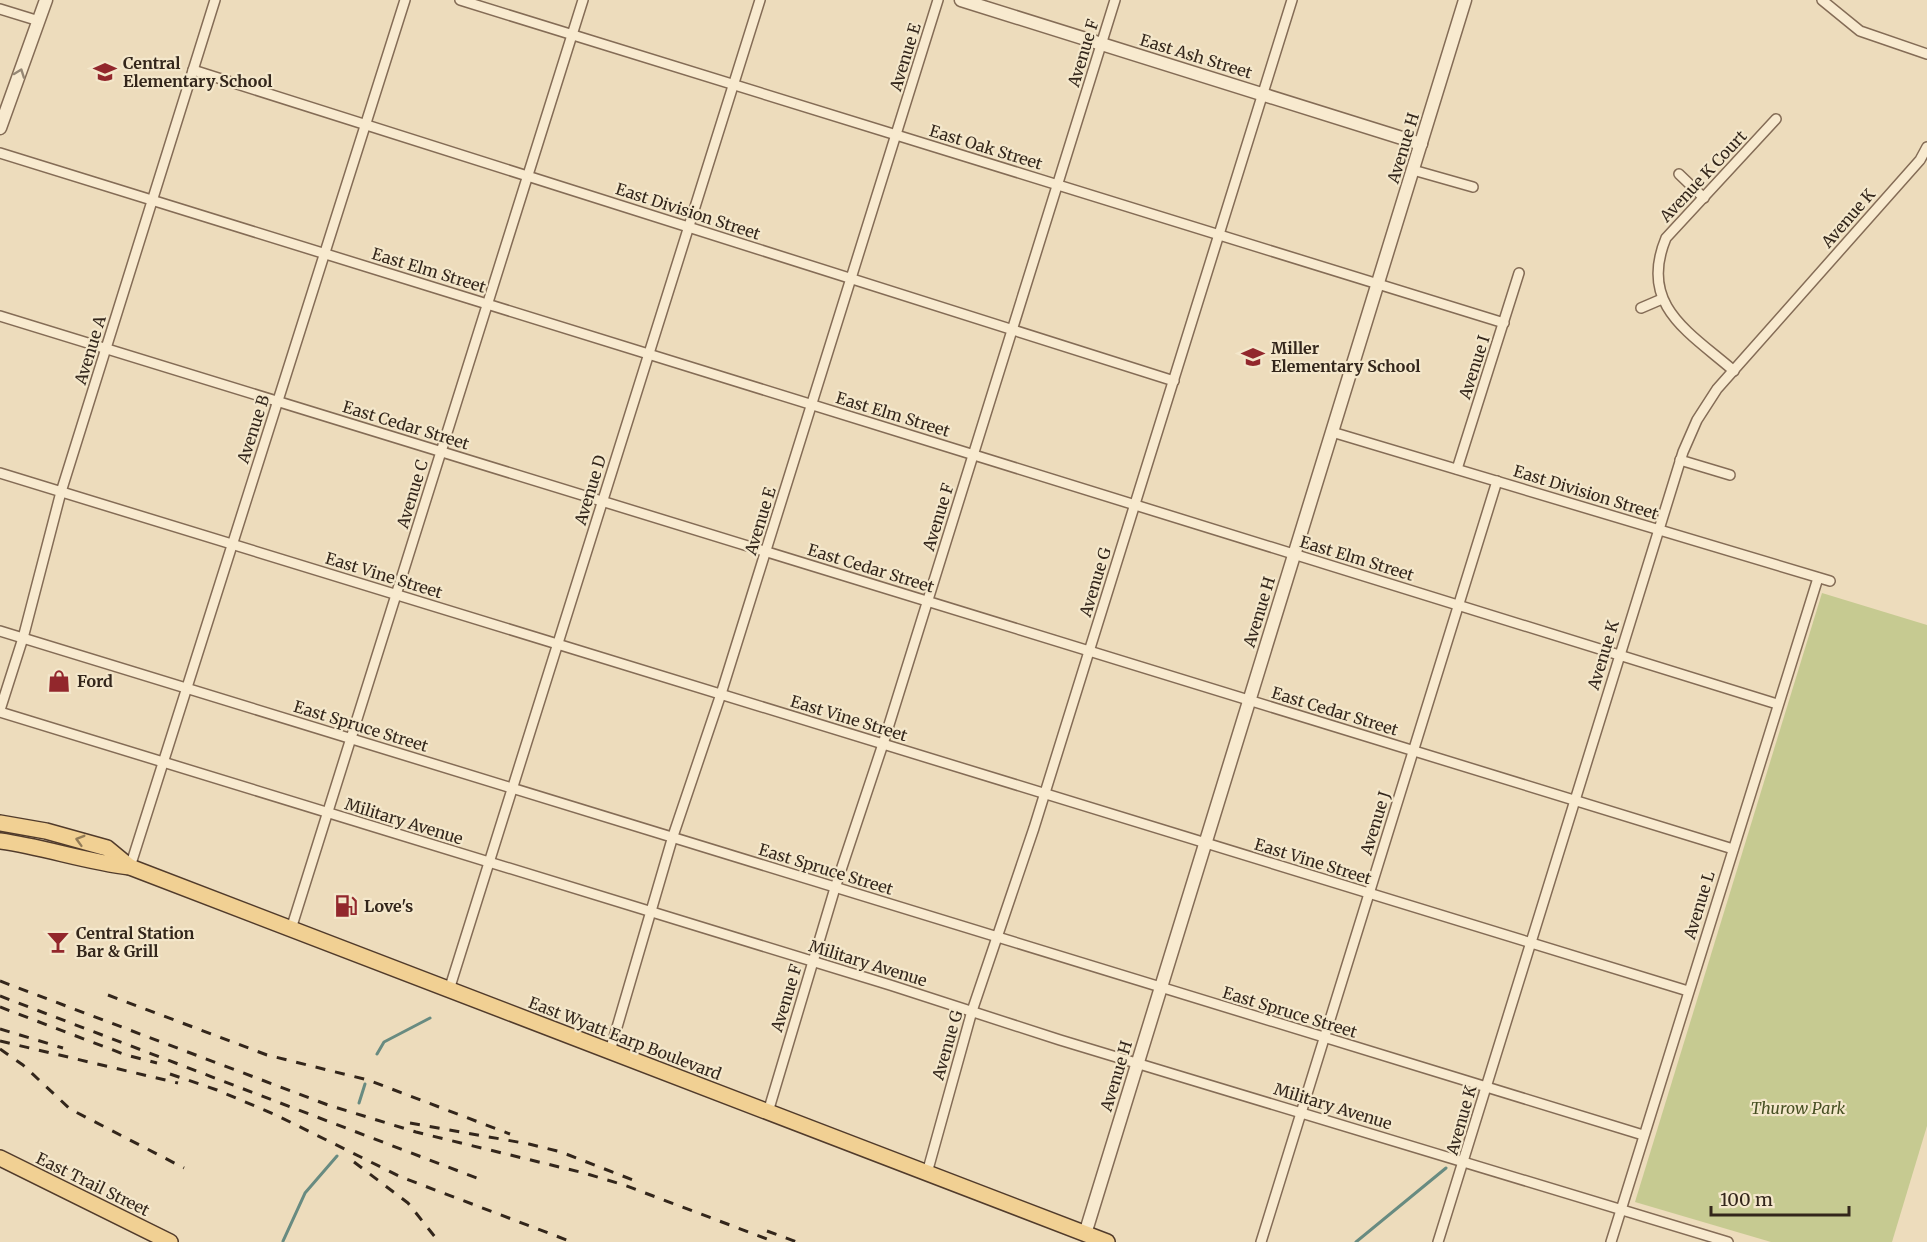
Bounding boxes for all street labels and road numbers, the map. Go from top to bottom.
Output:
street label: Avenue F [1063,17,1103,90]
street label: Avenue E [885,20,925,94]
street label: East Ash Street [1137,29,1255,83]
street label: Avenue H [1383,110,1423,187]
street label: East Oak Street [927,120,1046,174]
street label: Avenue K Court [1655,125,1751,227]
street label: East Division Street [613,178,763,244]
street label: Avenue K [1816,184,1879,252]
street label: East Elm Street [370,243,489,297]
street label: Avenue A [70,312,110,388]
street label: Avenue I [1454,333,1494,402]
street label: East Elm Street [834,387,953,441]
street label: Avenue B [232,392,274,467]
street label: East Cedar Street [340,396,472,454]
street label: Avenue D [570,453,610,528]
street label: Avenue C [392,457,432,532]
street label: East Division Street [1511,460,1662,524]
street label: Avenue F [918,481,958,554]
street label: Avenue E [740,484,780,558]
street label: East Elm Street [1298,531,1417,585]
street label: East Cedar Street [805,539,937,597]
street label: Avenue G [1075,544,1115,620]
street label: East Vine Street [323,548,446,603]
street label: Avenue H [1239,574,1279,651]
street label: Avenue K [1583,617,1623,693]
street label: East Cedar Street [1269,682,1401,740]
street label: East Vine Street [788,691,911,746]
street label: East Spruce Street [291,696,431,756]
street label: Avenue J [1356,789,1394,858]
street label: Military Avenue [342,794,466,848]
street label: East Vine Street [1252,834,1375,889]
street label: East Spruce Street [756,839,896,899]
street label: Avenue L [1679,869,1719,942]
street label: Military Avenue [806,936,930,990]
street label: Avenue F [766,962,806,1035]
street label: East Spruce Street [1220,982,1360,1042]
street label: East Wyatt Earp Boulevard [526,992,725,1084]
street label: Avenue G [927,1007,967,1083]
street label: Avenue H [1096,1038,1136,1115]
street label: Military Avenue [1271,1079,1395,1133]
street label: Avenue K [1441,1082,1481,1158]
street label: East Trail Street [33,1148,154,1220]

